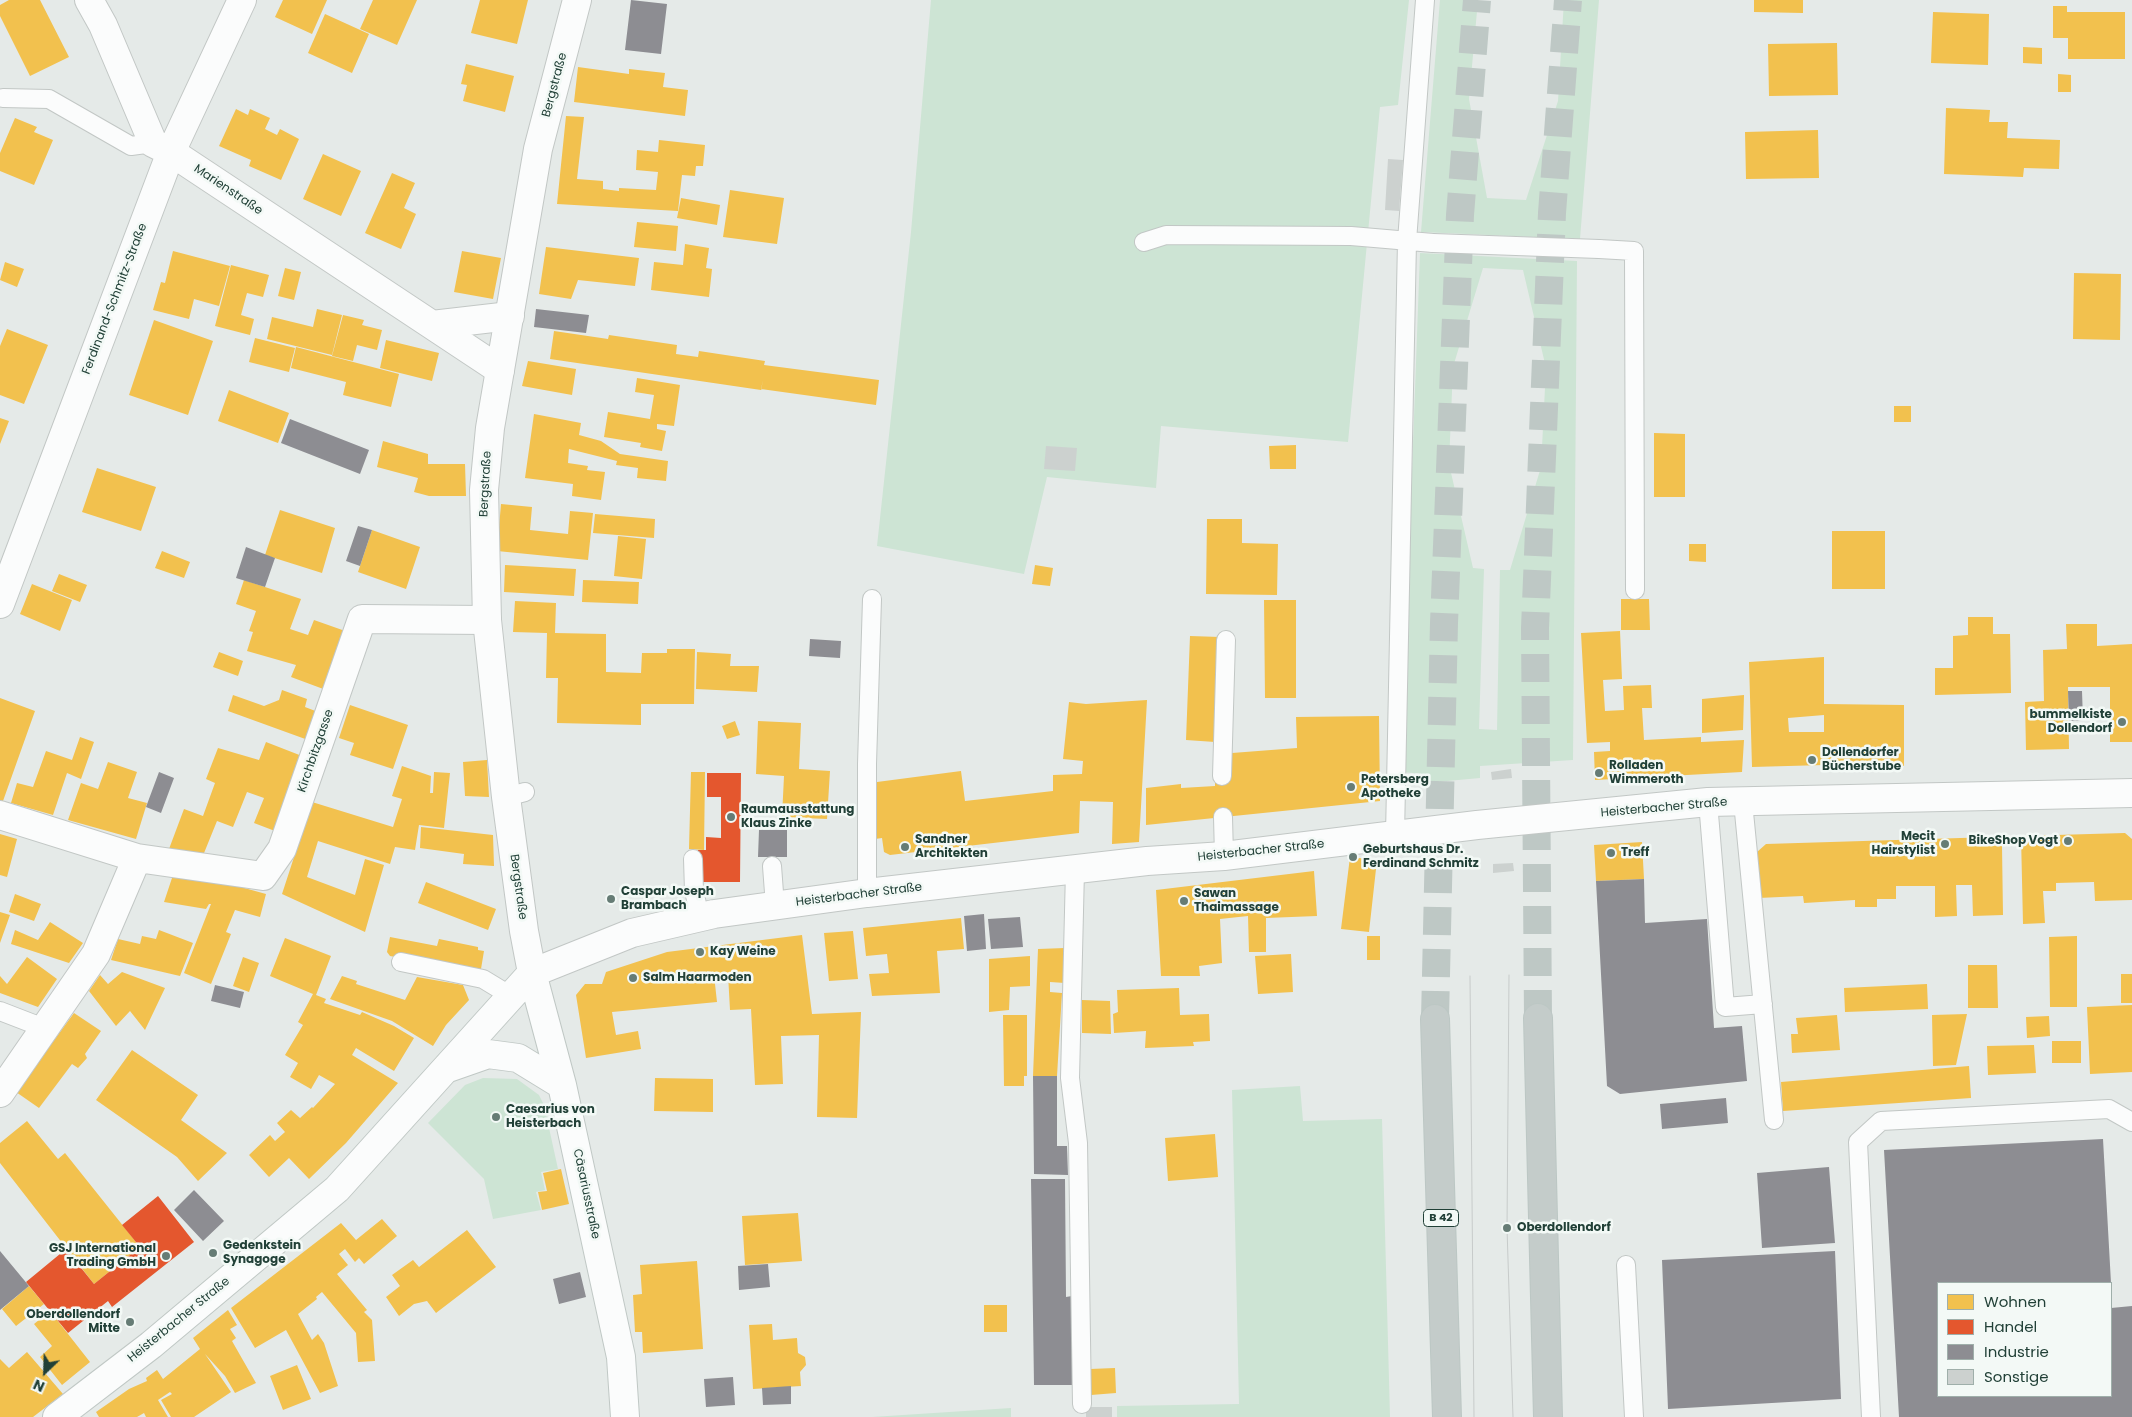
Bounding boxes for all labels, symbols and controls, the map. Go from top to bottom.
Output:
street label: Bergstraße [539,51,571,119]
street label: Marienstraße [191,162,265,218]
street label: Ferdinand-Schmitz-Straße [80,221,150,377]
street label: Bergstraße [477,451,495,517]
street label: Kirchbitzgasse [295,708,337,794]
place label: bummelkiste Dollendorf [2030,708,2112,736]
marker: bummelkiste Dollendorf [2116,716,2128,728]
place label: Dollendorfer Bücherstube [1822,746,1901,774]
marker: Dollendorfer Bücherstube [1806,754,1818,766]
place label: Rolladen Wimmeroth [1609,759,1684,787]
marker: Rolladen Wimmeroth [1593,767,1605,779]
place label: Petersberg Apotheke [1361,773,1429,801]
marker: Petersberg Apotheke [1345,781,1357,793]
street label: Heisterbacher Straße [1600,795,1728,821]
place label: Raumausstattung Klaus Zinke [741,803,854,831]
marker: Raumausstattung Klaus Zinke [725,811,737,823]
place label: Mecit Hairstylist [1872,830,1935,858]
place label: Sandner Architekten [915,833,988,861]
place label: BikeShop Vogt [1969,834,2058,848]
marker: BikeShop Vogt [2062,835,2074,847]
street label: Heisterbacher Straße [1197,837,1325,865]
marker: Mecit Hairstylist [1939,838,1951,850]
marker: Sandner Architekten [899,841,911,853]
place label: Geburtshaus Dr. Ferdinand Schmitz [1363,843,1479,871]
place label: Treff [1621,846,1649,860]
marker: Treff [1605,847,1617,859]
marker: Geburtshaus Dr. Ferdinand Schmitz [1347,851,1359,863]
street label: Bergstraße [506,853,530,921]
street label: Heisterbacher Straße [795,880,923,910]
place label: Caspar Joseph Brambach [621,885,714,913]
place label: Sawan Thaimassage [1194,887,1279,915]
marker: Caspar Joseph Brambach [605,893,617,905]
marker: Sawan Thaimassage [1178,895,1190,907]
place label: Kay Weine [710,945,776,959]
marker: Kay Weine [694,946,706,958]
place label: Salm Haarmoden [643,971,752,985]
marker: Salm Haarmoden [627,972,639,984]
place label: Caesarius von Heisterbach [506,1103,595,1131]
marker: Caesarius von Heisterbach [490,1111,502,1123]
street label: Cäsariusstraße [569,1148,603,1240]
road number: B 42 [1424,1210,1458,1226]
place label: Oberdollendorf [1517,1221,1611,1235]
marker: Oberdollendorf [1501,1222,1513,1234]
place label: Gedenkstein Synagoge [223,1239,301,1267]
place label: GSJ International Trading GmbH [49,1242,156,1270]
marker: Gedenkstein Synagoge [207,1247,219,1259]
marker: GSJ International Trading GmbH [160,1250,172,1262]
street label: Heisterbacher Straße [125,1274,233,1366]
legend [1937,1282,2112,1397]
text: Wohnen [1984,1291,2046,1312]
place label: Oberdollendorf Mitte [26,1308,120,1336]
marker: Oberdollendorf Mitte [124,1316,136,1328]
text: Handel [1984,1316,2037,1337]
text: Industrie [1984,1341,2049,1362]
north arrow [20,1347,70,1397]
text: Sonstige [1984,1366,2048,1387]
text: N [30,1374,48,1397]

